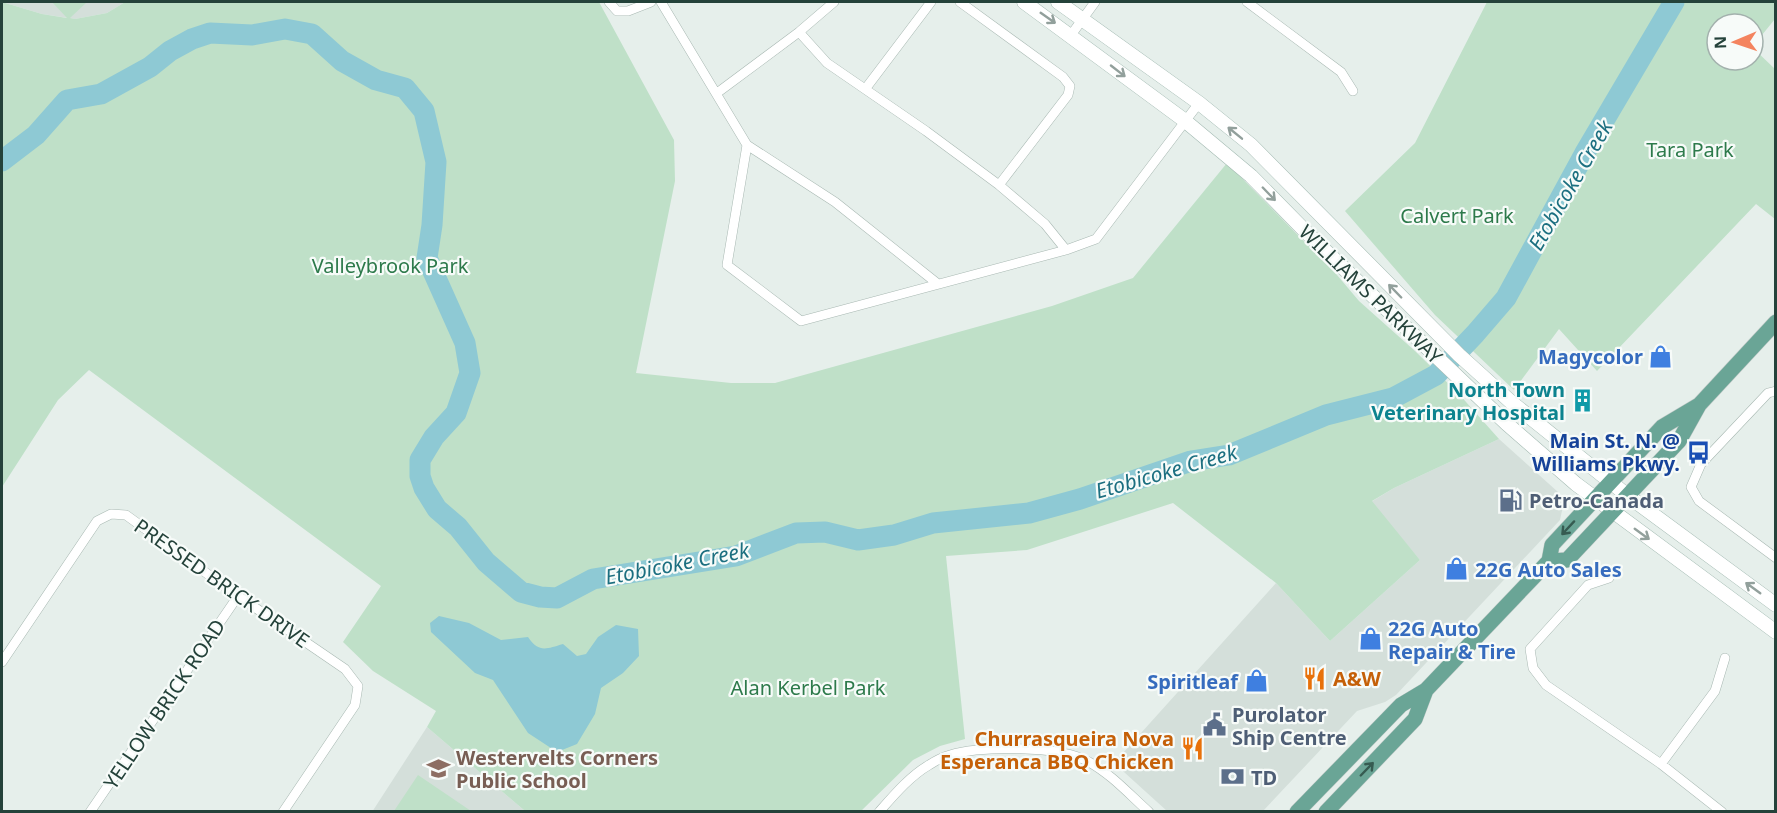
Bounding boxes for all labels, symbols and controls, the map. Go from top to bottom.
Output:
one-way arrow [1039,12,1055,25]
north arrow [1705,12,1765,72]
text: N [1709,36,1731,49]
one-way arrow [1109,65,1125,77]
water label: Etobicoke Creek [1521,113,1619,255]
one-way arrow [1228,126,1244,139]
park label: Tara Park [1646,136,1734,163]
one-way arrow [1261,187,1276,202]
park label: Calvert Park [1400,202,1514,229]
street label: WILLIAMS PARKWAY [1293,218,1449,370]
park label: Valleybrook Park [312,252,469,279]
one-way arrow [1388,283,1403,298]
place label: Magycolor [1538,343,1643,370]
shop icon: Magycolor [1648,343,1674,369]
place label: North Town Veterinary Hospital [1371,376,1565,426]
building icon: North Town Veterinary Hospital [1570,388,1596,414]
place label: Main St. N. @ Williams Pkwy. [1532,427,1680,477]
water label: Etobicoke Creek [1092,437,1242,505]
bus stop icon: Main St. N. @ Williams Pkwy. [1685,439,1711,465]
fuel station icon: Petro-Canada [1498,487,1524,513]
place label: Petro-Canada [1529,487,1664,514]
street label: PRESSED BRICK DRIVE [129,512,315,654]
one-way arrow [1561,520,1576,535]
one-way arrow [1634,528,1650,540]
water label: Etobicoke Creek [603,535,753,591]
shop icon: 22G Auto Sales [1444,556,1470,582]
place label: 22G Auto Sales [1475,556,1622,583]
one-way arrow [1745,582,1761,594]
street label: YELLOW BRICK ROAD [97,614,231,794]
place label: 22G Auto Repair & Tire [1388,615,1516,665]
shop icon: 22G Auto Repair & Tire [1357,626,1383,652]
restaurant icon: A&W [1302,665,1328,691]
place label: A&W [1333,665,1381,692]
place label: Spiritleaf [1147,668,1239,695]
shop icon: Spiritleaf [1243,668,1269,694]
park label: Alan Kerbel Park [731,674,886,701]
place label: Purolator Ship Centre [1232,701,1347,751]
public building icon: Purolator Ship Centre [1201,712,1227,738]
place label: Churrasqueira Nova Esperanca BBQ Chicken [940,725,1174,775]
restaurant icon: Churrasqueira Nova Esperanca BBQ Chicken [1179,736,1205,762]
place label: Westervelts Corners Public School [456,744,658,794]
school or university icon: Westervelts Corners Public School [425,756,451,782]
one-way arrow [1360,762,1374,777]
bank icon: TD [1220,764,1246,790]
place label: TD [1251,764,1277,791]

